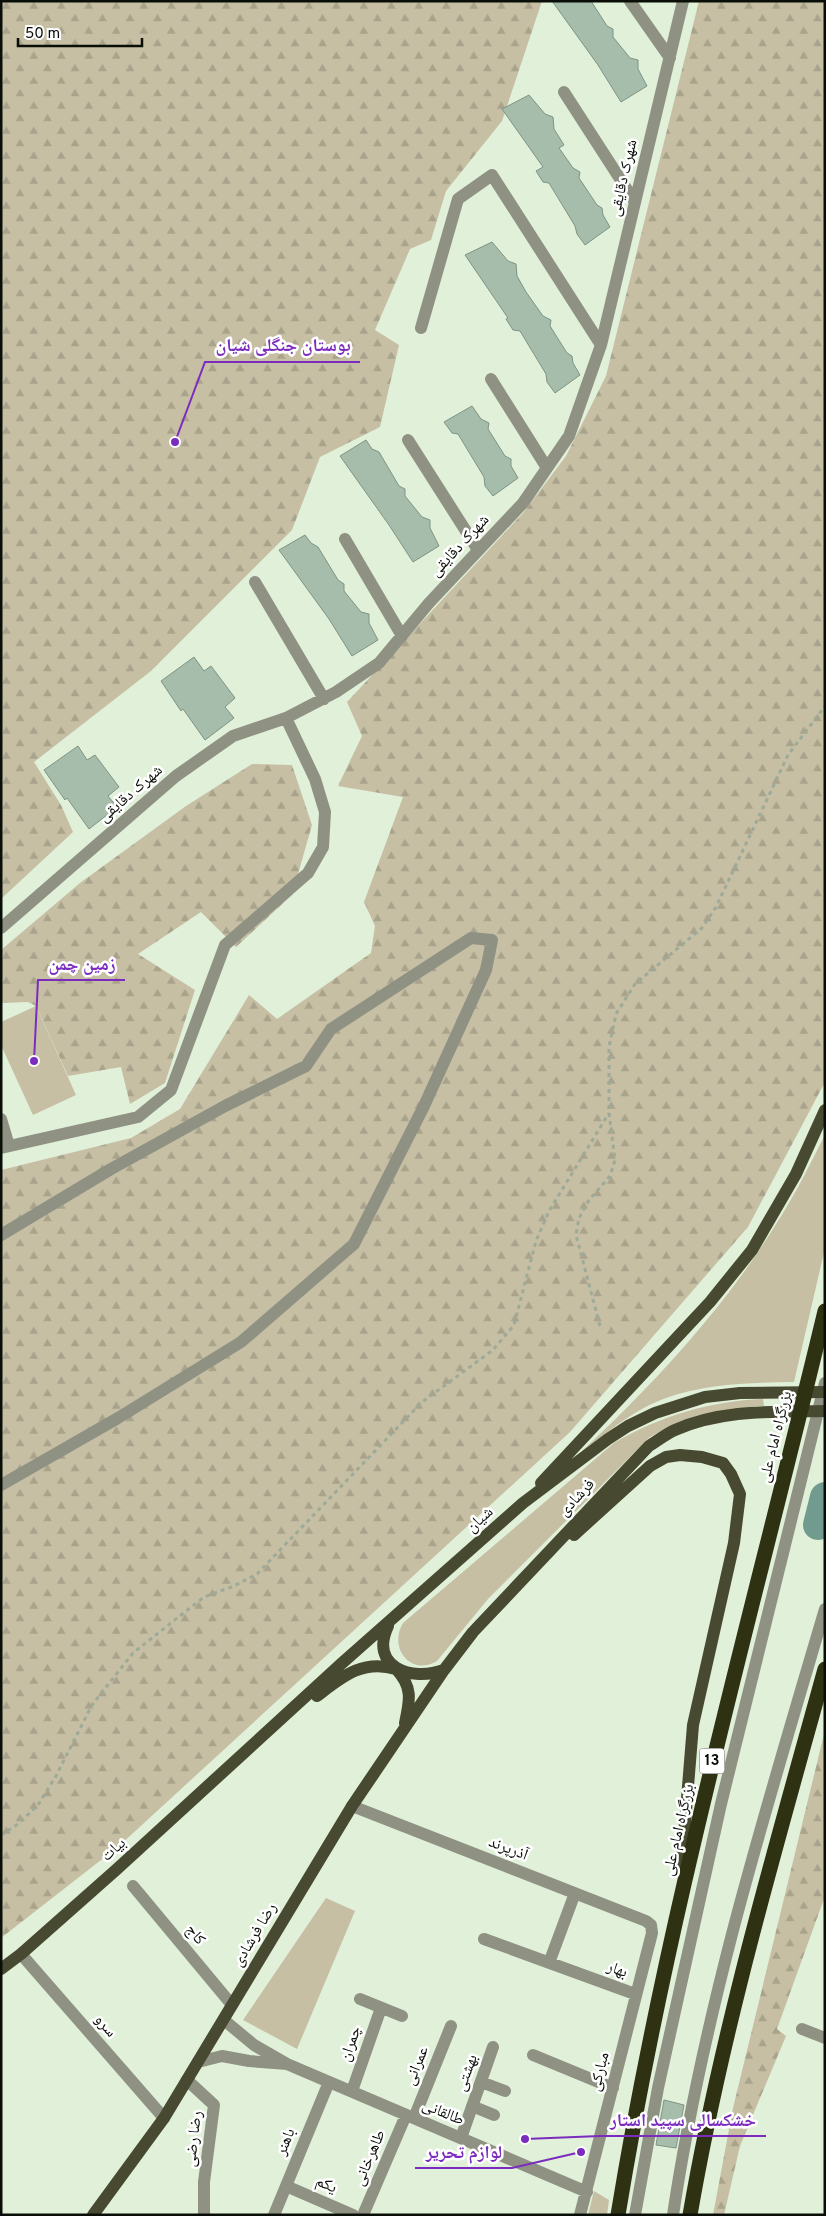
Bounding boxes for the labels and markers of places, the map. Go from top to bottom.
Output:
callout: بوستان جنگلی شیان [205,329,360,362]
callout: زمین چمن [38,947,125,980]
callout: خشکسالی سپید استار [600,2103,766,2136]
callout: لوازم تحریر [415,2135,512,2168]

